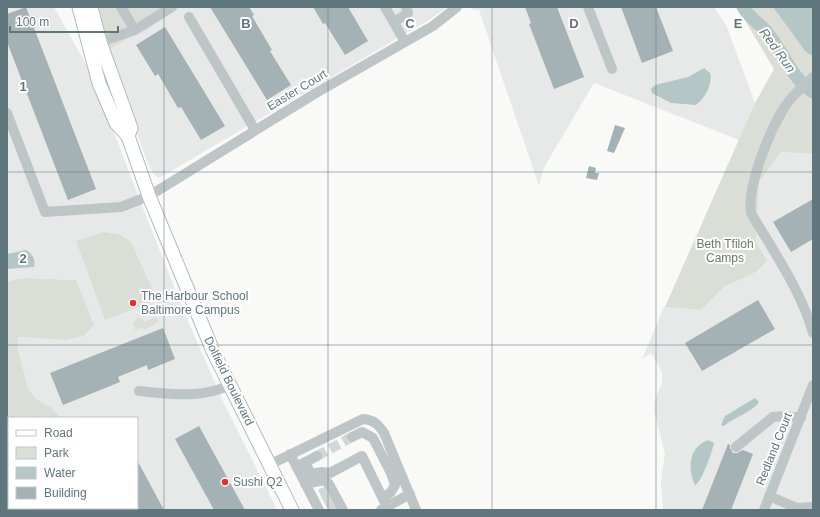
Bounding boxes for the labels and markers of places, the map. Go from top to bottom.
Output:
place label: The Harbour School Baltimore Campus [141,289,248,317]
marker: The Harbour School Baltimore Campus [128,298,138,308]
place label: Sushi Q2 [233,475,283,489]
marker: Sushi Q2 [220,477,230,487]

